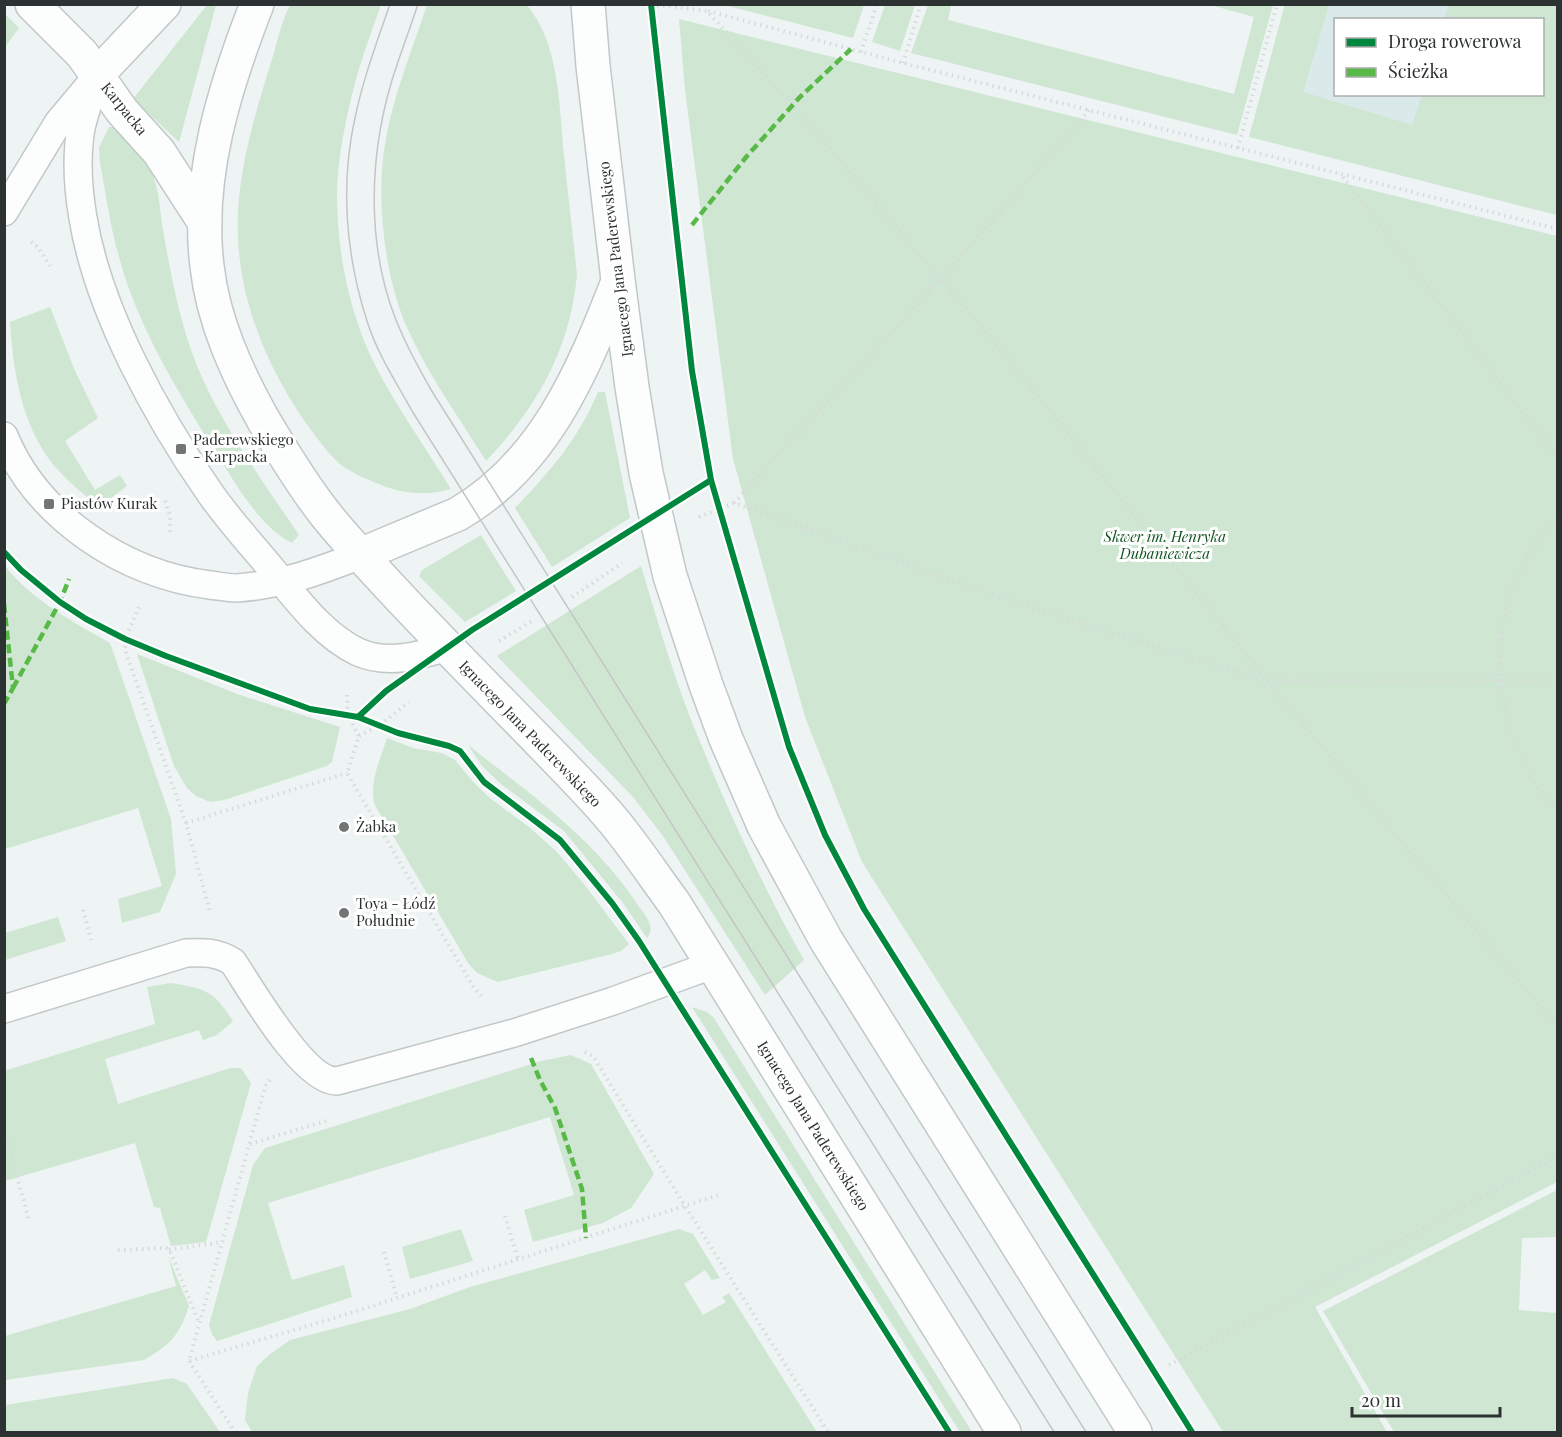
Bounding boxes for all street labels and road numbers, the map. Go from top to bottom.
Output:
street label: Karpacka [97,78,153,140]
street label: Ignacego Jana Paderewskiego [593,160,637,358]
street label: Ignacego Jana Paderewskiego [455,656,606,811]
street label: Ignacego Jana Paderewskiego [753,1037,874,1214]

